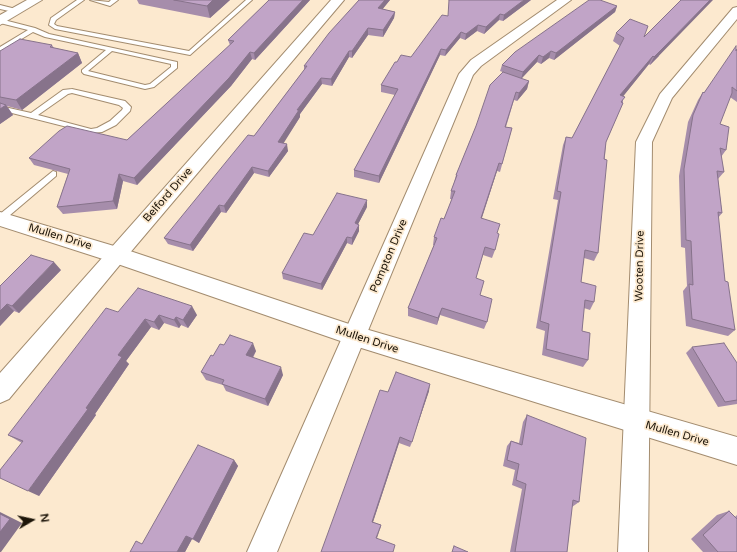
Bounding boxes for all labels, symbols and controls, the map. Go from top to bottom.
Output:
street label: Belford Drive [141,165,195,225]
street label: Pompton Drive [368,217,410,295]
street label: Mullen Drive [27,221,93,253]
street label: Wooten Drive [633,230,647,302]
street label: Mullen Drive [334,324,400,356]
street label: Mullen Drive [644,419,710,449]
north arrow [12,500,52,540]
text: N [37,513,51,523]

